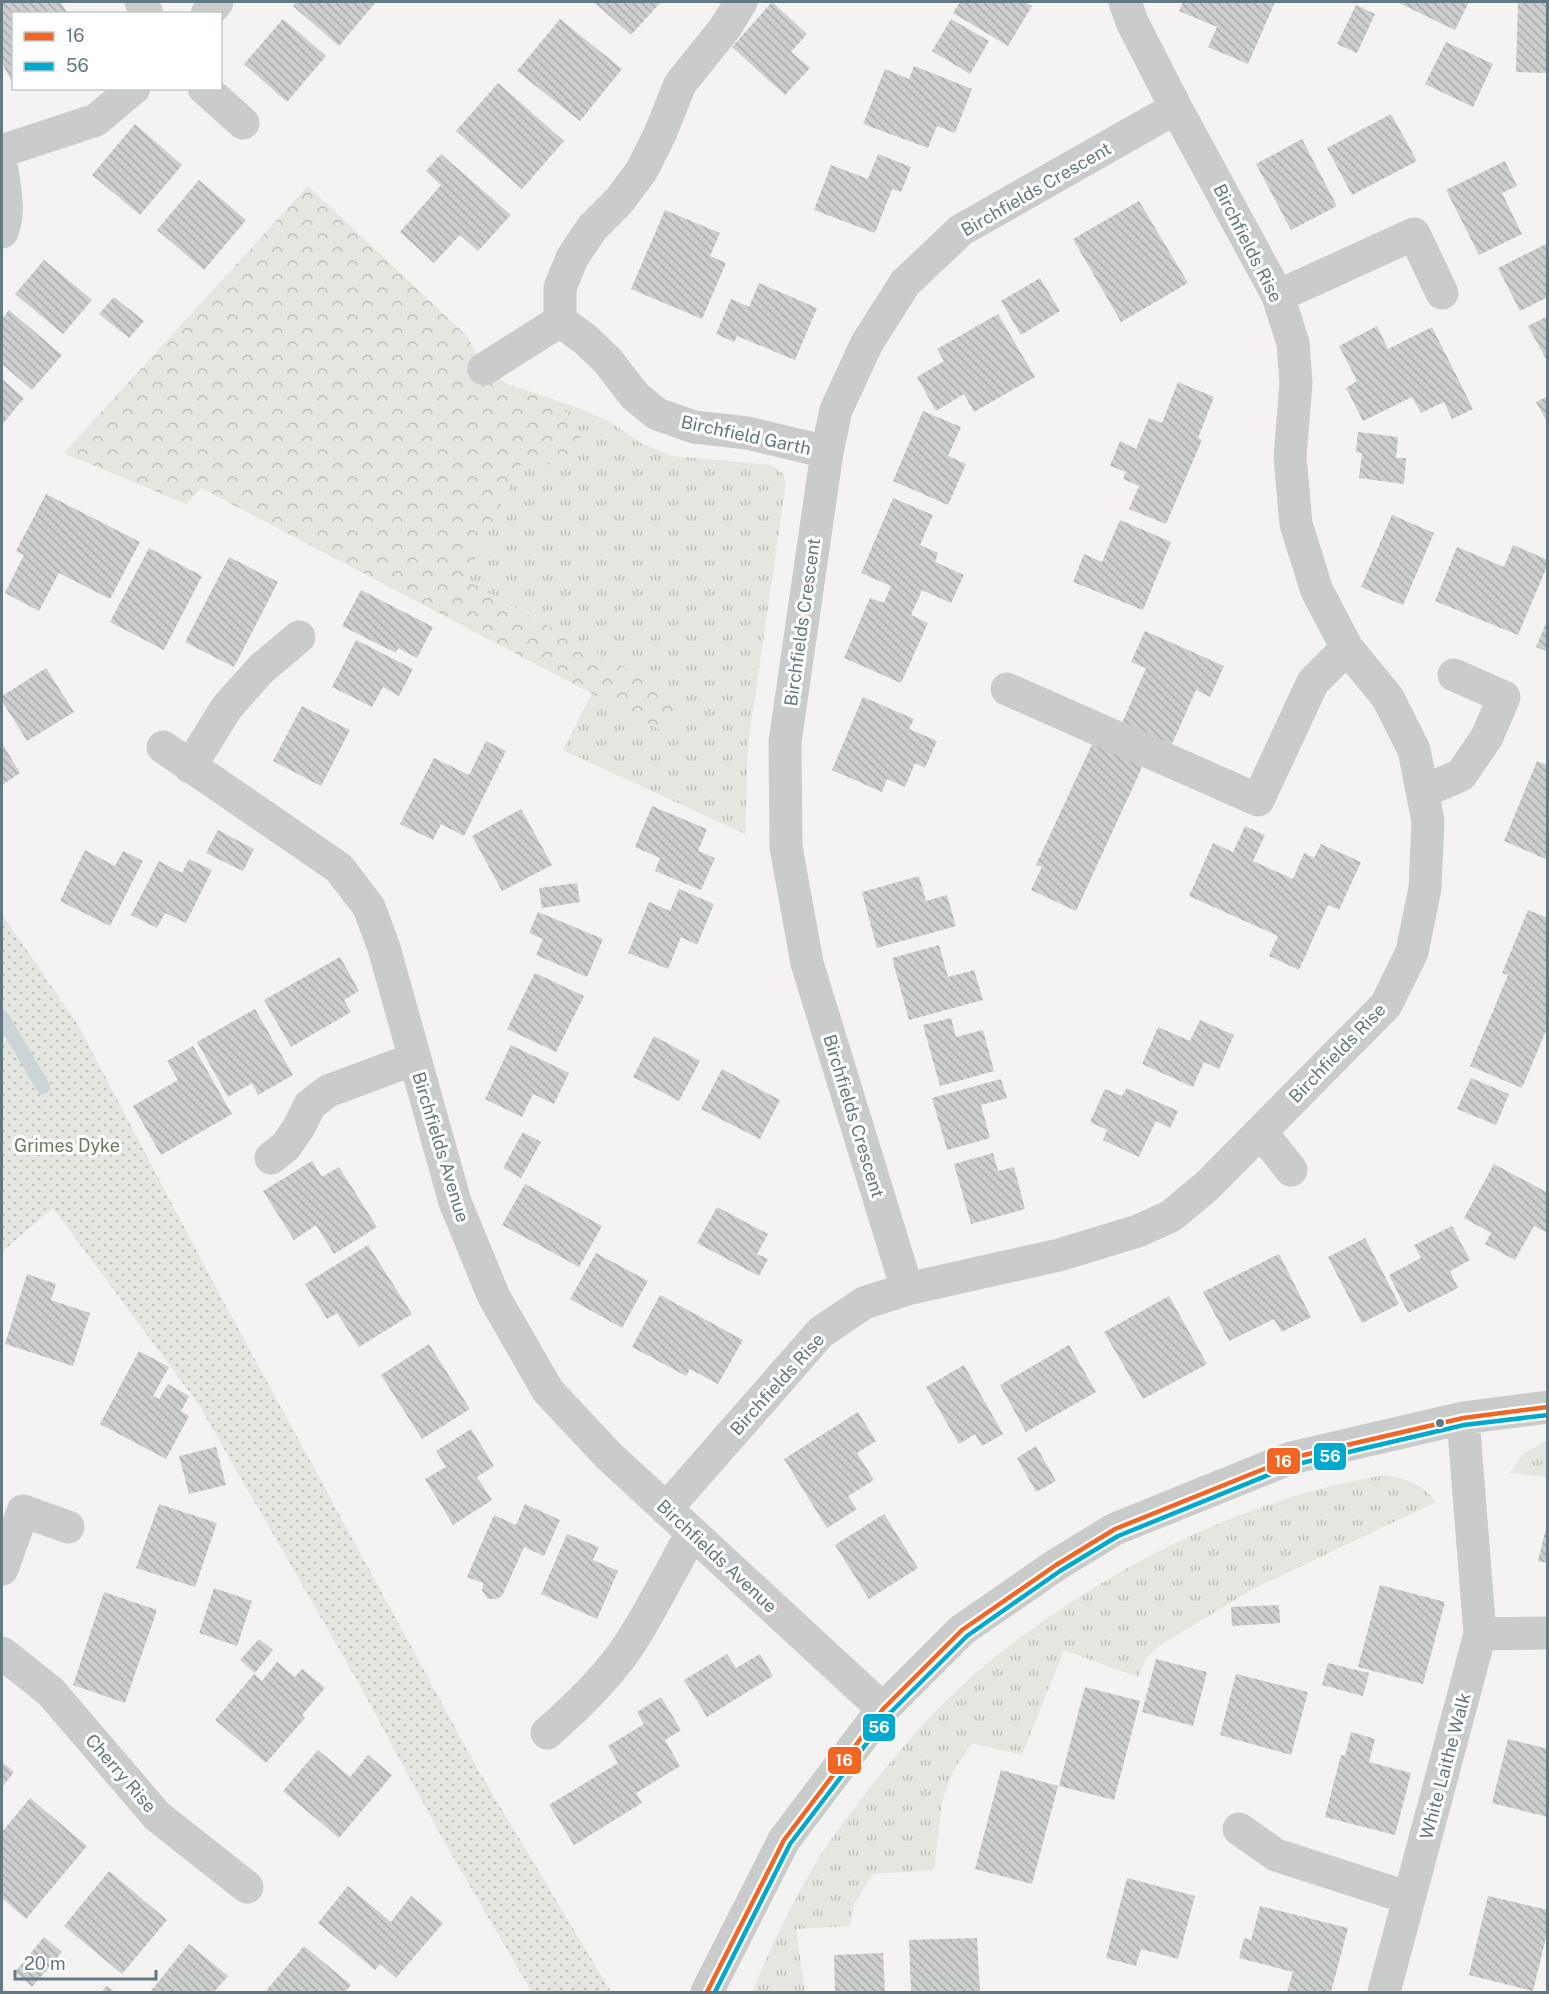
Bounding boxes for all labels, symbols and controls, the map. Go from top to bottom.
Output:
legend [12,12,222,90]
text: 16 [66,25,85,46]
text: 56 [66,55,89,76]
street label: Birchfields Crescent [957,138,1115,240]
street label: Birchfields Rise [1209,180,1287,306]
street label: Birchfield Garth [679,411,813,459]
street label: Birchfields Crescent [780,537,824,707]
street label: Birchfields Rise [1284,999,1390,1107]
street label: Birchfields Crescent [819,1032,889,1200]
street label: Birchfields Avenue [408,1069,474,1225]
park label: Grimes Dyke [14,1135,120,1156]
street label: Birchfields Rise [726,1329,828,1439]
unlabelled marker [1434,1417,1446,1429]
line badge: 56 [1313,1442,1347,1471]
line badge: 16 [1266,1447,1301,1475]
text: 56 [1319,1447,1341,1466]
text: 16 [1274,1452,1292,1471]
street label: Birchfields Avenue [653,1495,781,1617]
street label: White Laithe Walk [1415,1690,1475,1842]
line badge: 56 [862,1713,896,1742]
text: 56 [868,1718,890,1737]
street label: Cherry Rise [81,1729,161,1817]
line badge: 16 [827,1746,862,1775]
text: 16 [835,1751,853,1770]
scale bar [15,1943,156,1981]
text: 20 m [24,1953,66,1974]

